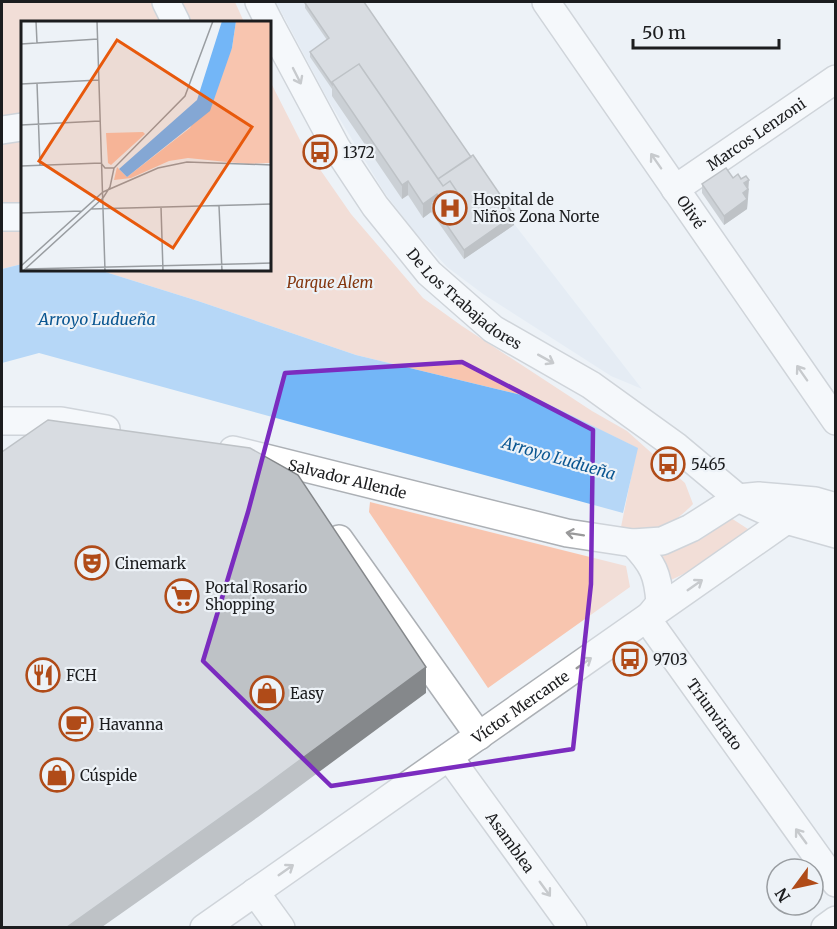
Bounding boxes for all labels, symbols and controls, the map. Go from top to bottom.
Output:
scale bar [633,12,778,50]
inset map [21,21,272,272]
text: 50 m [642,21,686,44]
one-way arrow [291,67,303,84]
street label: Marcos Lenzoni [703,93,809,174]
bus stop icon: 1372 [302,134,338,170]
place label: 1372 [343,143,375,162]
one-way arrow [650,153,662,169]
hospital icon: Hospital de Niños Zona Norte [432,190,468,226]
place label: Hospital de Niños Zona Norte [473,190,599,226]
street label: Olivé [673,191,709,232]
street label: De Los Trabajadores [403,244,525,353]
park label: Parque Alem [287,273,373,292]
water label: Arroyo Ludueña [36,309,156,329]
one-way arrow [537,353,554,365]
one-way arrow [796,365,808,382]
water label: Arroyo Ludueña [498,432,618,484]
bus stop icon: 5465 [650,446,686,482]
street label: Salvador Allende [286,455,409,502]
place label: 5465 [691,455,726,474]
one-way arrow [566,528,585,539]
theatre icon: Cinemark [74,545,110,581]
place label: Cinemark [115,554,187,573]
supermarket icon: Portal Rosario Shopping [164,578,200,614]
place label: Portal Rosario Shopping [205,578,307,614]
one-way arrow [686,579,702,591]
bus stop icon: 9703 [612,641,648,677]
place label: 9703 [653,650,688,669]
restaurant icon: FCH [25,657,61,693]
one-way arrow [576,657,592,669]
place label: FCH [66,666,97,685]
street label: Víctor Mercante [467,666,573,748]
shop icon: Easy [249,675,285,711]
street label: Triunvirato [683,675,747,754]
place label: Easy [290,684,324,703]
cafe icon: Havanna [58,706,94,742]
place label: Havanna [99,715,163,734]
shop icon: Cúspide [39,757,75,793]
place label: Cúspide [80,766,137,785]
street label: Asamblea [482,807,539,876]
one-way arrow [795,828,808,844]
north arrow [765,857,825,917]
one-way arrow [278,864,294,876]
one-way arrow [539,881,551,897]
text: N [770,884,794,906]

